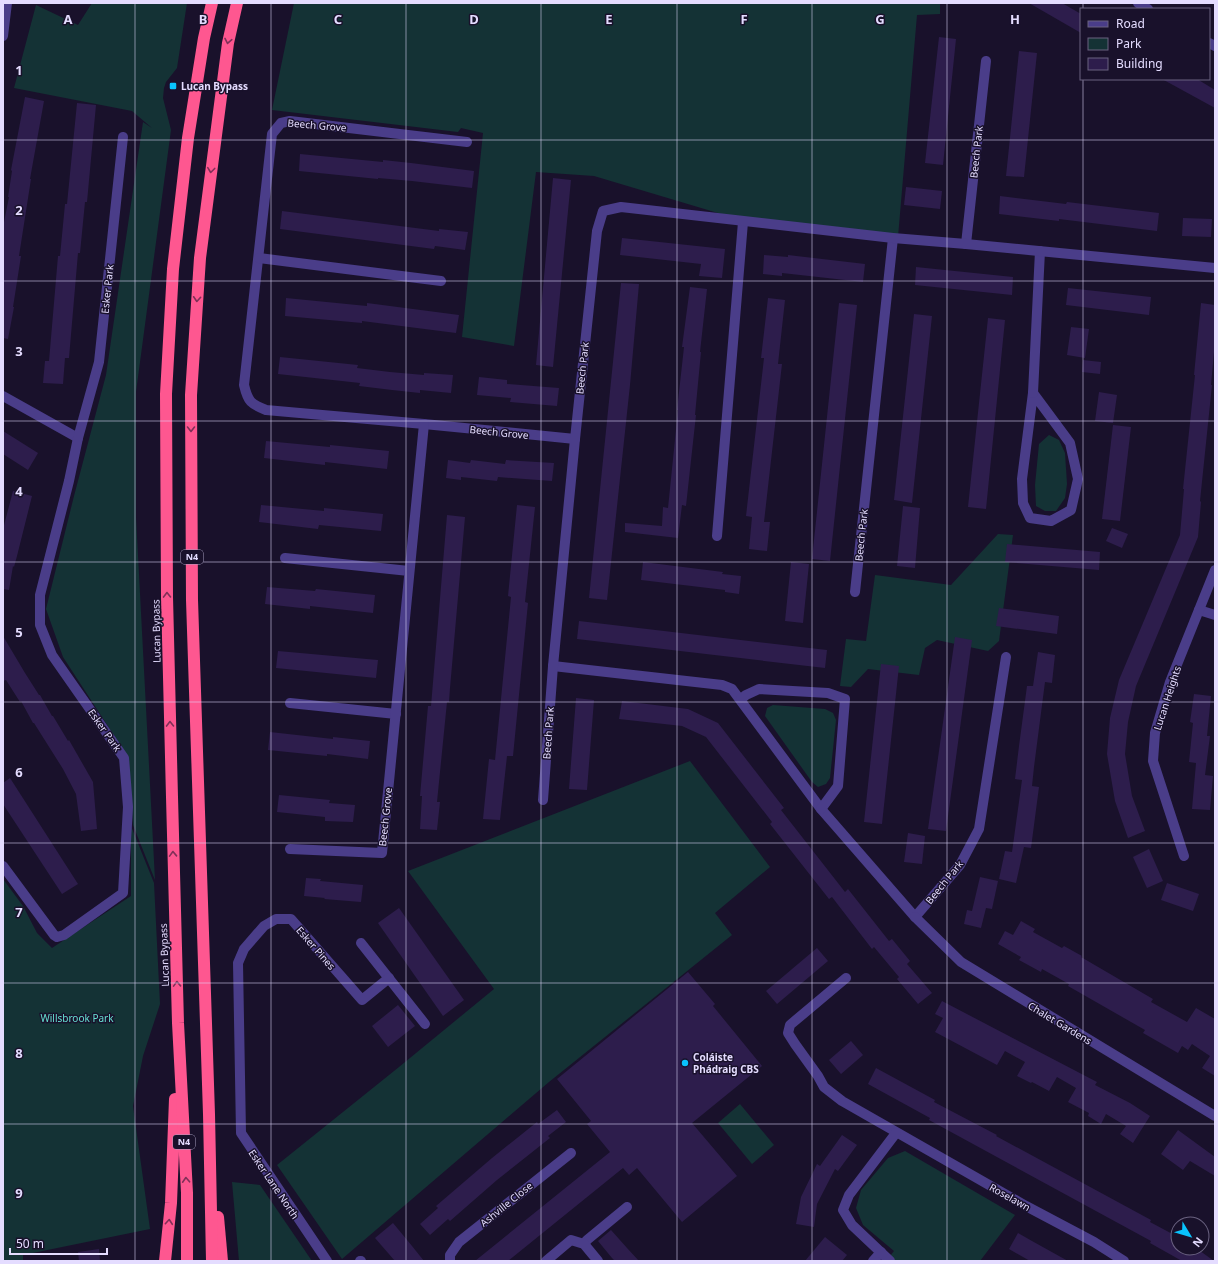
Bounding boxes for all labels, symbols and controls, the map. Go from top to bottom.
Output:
legend [1080,8,1210,80]
text: A [64,10,73,28]
text: B [199,10,207,28]
text: C [334,10,342,28]
text: D [469,10,479,28]
text: E [605,10,613,28]
text: F [740,10,748,28]
text: G [875,10,885,28]
text: H [1010,10,1020,28]
text: Road [1116,15,1145,32]
text: Park [1116,35,1142,52]
one-way arrow [225,38,233,44]
text: Building [1116,55,1163,72]
text: 1 [15,61,23,79]
place label: Lucan Bypass [181,79,248,93]
marker: Lucan Bypass [168,81,178,91]
street label: Beech Grove [287,115,347,135]
street label: Beech Park [966,125,986,179]
one-way arrow [207,167,216,173]
text: 2 [15,201,23,219]
street label: Esker Park [97,263,117,314]
one-way arrow [193,296,202,302]
street label: Beech Park [572,341,592,395]
text: 3 [15,342,23,360]
street label: Beech Grove [469,422,529,442]
one-way arrow [187,426,195,432]
text: 4 [15,482,23,500]
street label: Beech Park [851,508,871,562]
road number: N4 [181,550,203,564]
one-way arrow [163,592,171,598]
street label: Lucan Bypass [148,599,164,663]
text: 5 [15,623,23,641]
street label: Lucan Heights [1150,664,1184,732]
street label: Esker Park [85,706,125,755]
street label: Beech Park [539,706,557,760]
one-way arrow [166,721,174,727]
text: 6 [15,763,23,781]
street label: Beech Grove [375,787,395,847]
one-way arrow [169,851,177,857]
street label: Beech Park [922,857,966,907]
text: 7 [15,903,23,921]
street label: Lucan Bypass [156,923,172,987]
street label: Esker Pines [293,923,339,973]
one-way arrow [173,981,181,987]
street label: Chalet Gardens [1025,998,1095,1048]
park label: Willsbrook Park [40,1011,114,1025]
text: 8 [15,1044,23,1062]
place label: Coláiste Phádraig CBS [693,1050,759,1076]
marker: Coláiste Phádraig CBS [680,1058,690,1068]
road number: N4 [173,1135,195,1149]
street label: Esker Lane North [246,1147,302,1221]
one-way arrow [182,1177,190,1183]
street label: Ashville Close [477,1178,535,1230]
street label: Roselawn [987,1180,1033,1214]
text: 9 [15,1184,23,1202]
north arrow [1170,1216,1210,1256]
one-way arrow [164,1219,173,1225]
scale bar [10,1230,107,1256]
text: N [1190,1234,1207,1251]
text: 50 m [16,1235,44,1252]

